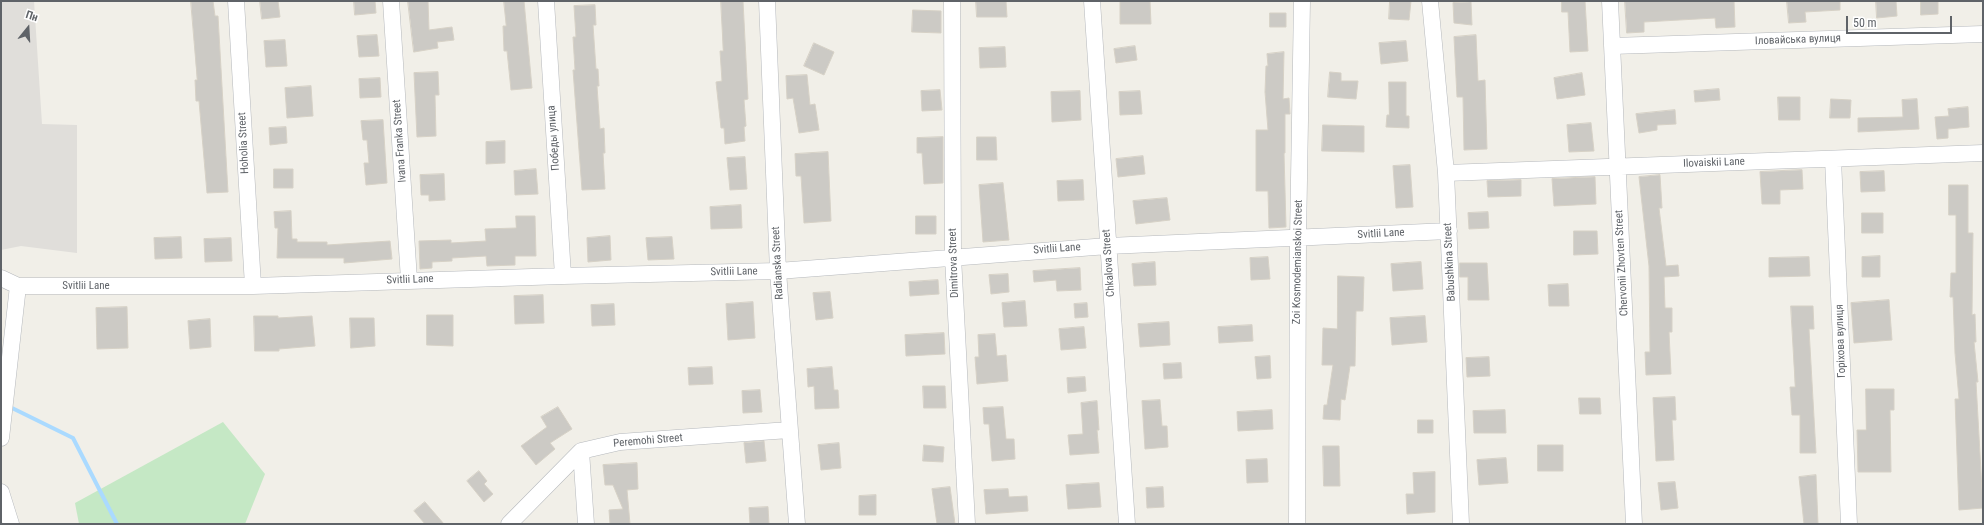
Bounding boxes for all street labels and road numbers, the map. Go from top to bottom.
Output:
street label: Іловайська вулиця [1755,32,1841,48]
street label: Ivana Franka Street [391,99,409,183]
street label: Победы улица [545,105,563,171]
street label: Hoholia Street [236,112,252,174]
street label: Ilovaiskii Lane [1683,155,1745,171]
street label: Zoi Kosmodemianskoi Street [1290,200,1306,324]
street label: Chervonii Zhovten Street [1613,210,1631,316]
street label: Babushkina Street [1441,222,1459,302]
street label: Radianska Street [769,226,787,300]
street label: Svitlii Lane [1357,226,1405,242]
street label: Dimitrova Street [946,228,962,298]
street label: Chkalova Street [1100,229,1118,297]
street label: Svitlii Lane [1033,241,1081,257]
street label: Svitlii Lane [710,265,758,279]
street label: Svitlii Lane [386,273,434,287]
street label: Svitlii Lane [62,279,110,293]
street label: Горіхова вулиця [1833,304,1849,378]
street label: Peremohi Street [613,431,683,451]

